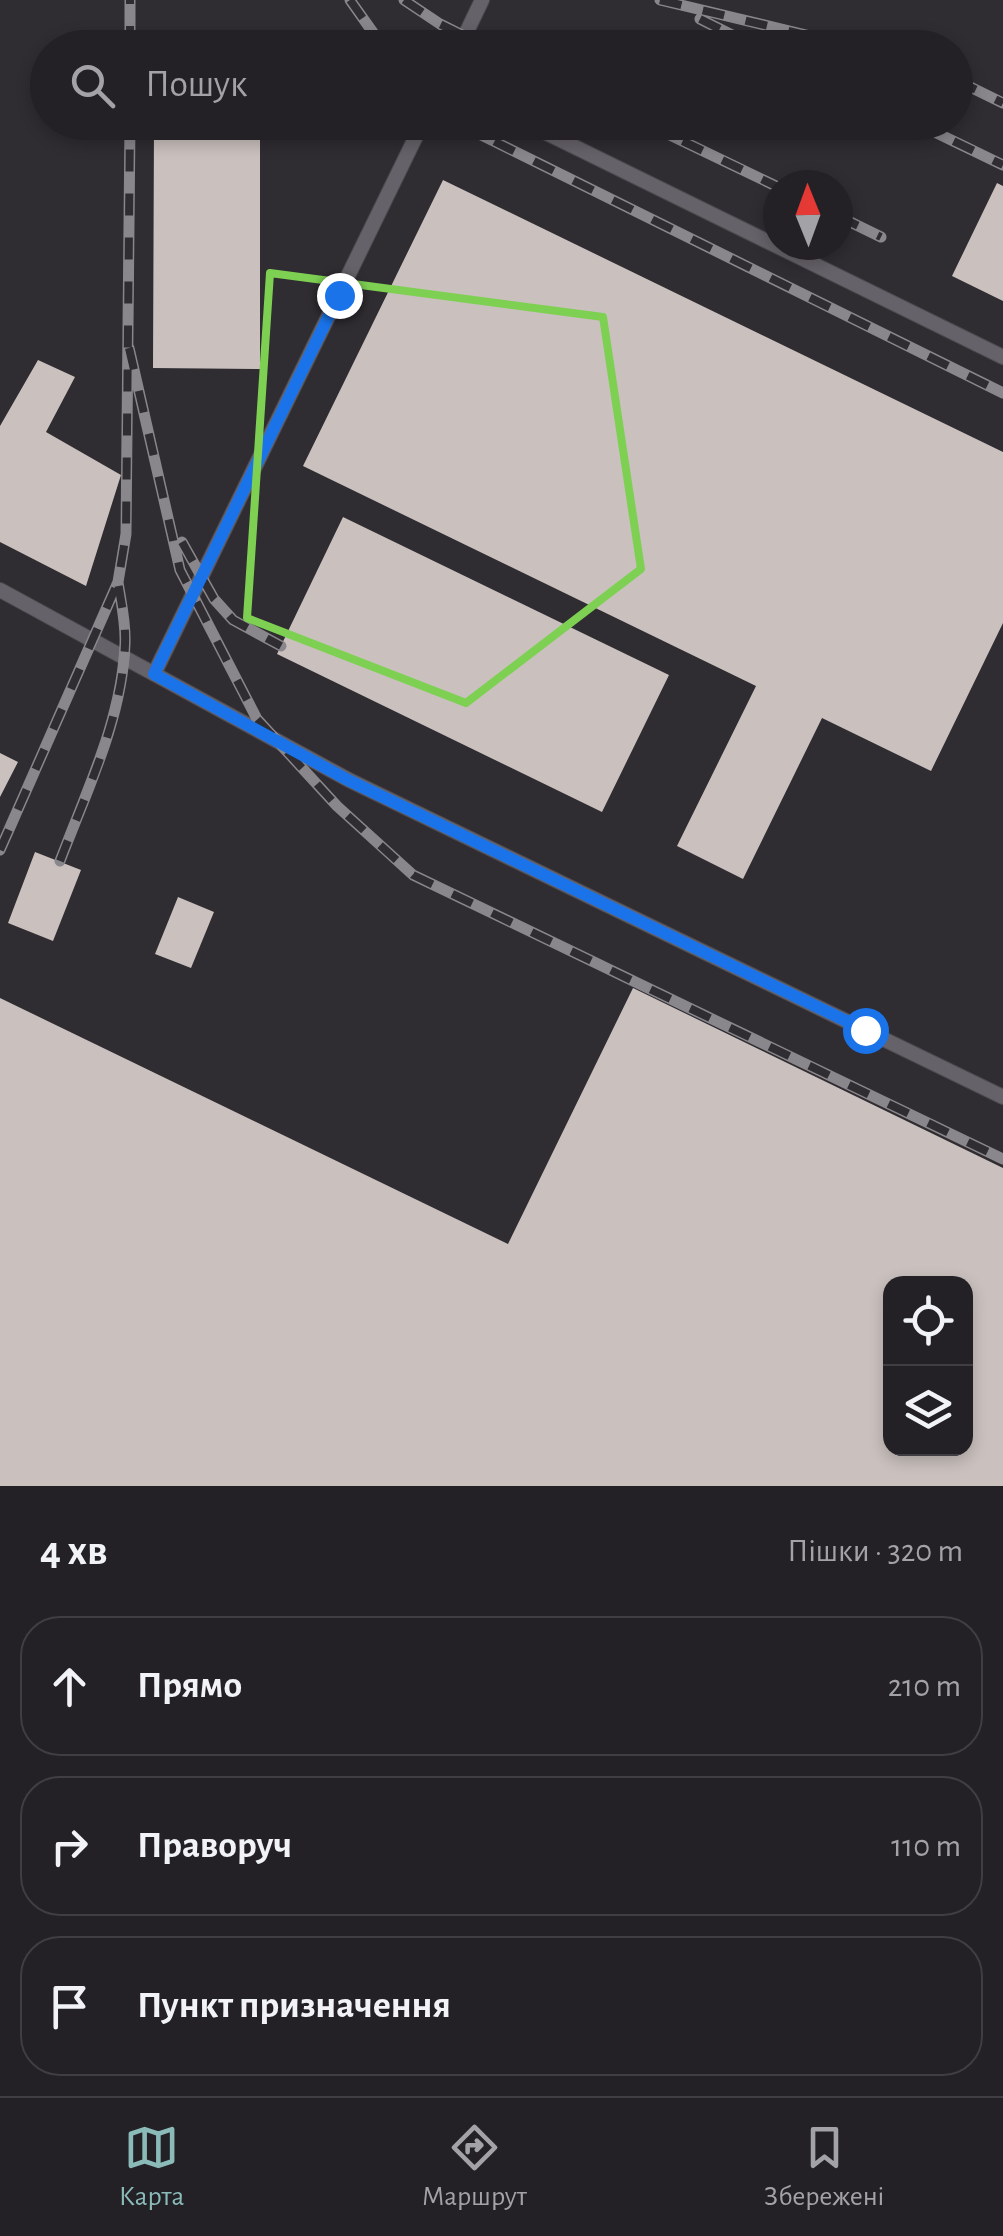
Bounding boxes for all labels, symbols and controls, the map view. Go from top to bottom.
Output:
search box [30,30,973,140]
icon: search [65,58,120,113]
text: Пошук [145,66,248,104]
north arrow [763,170,853,260]
route end [317,273,363,319]
route start [843,1008,889,1054]
map controls [883,1276,973,1456]
button: locate [883,1276,973,1366]
button: layers [883,1366,973,1456]
text: 4 хв [40,1530,108,1572]
text: Пішки · 320 m [787,1535,963,1567]
icon: ahead [42,1659,97,1714]
text: Прямо [137,1667,242,1705]
text: 210 m [888,1670,961,1702]
icon: right [42,1819,97,1874]
text: Праворуч [137,1827,292,1865]
text: 110 m [891,1830,961,1862]
icon: arrive [42,1979,97,2034]
text: Пункт призначення [137,1987,451,2025]
tab: Карта [119,2120,184,2214]
tab: Маршрут [422,2120,527,2214]
tab: Збережені [764,2120,884,2214]

